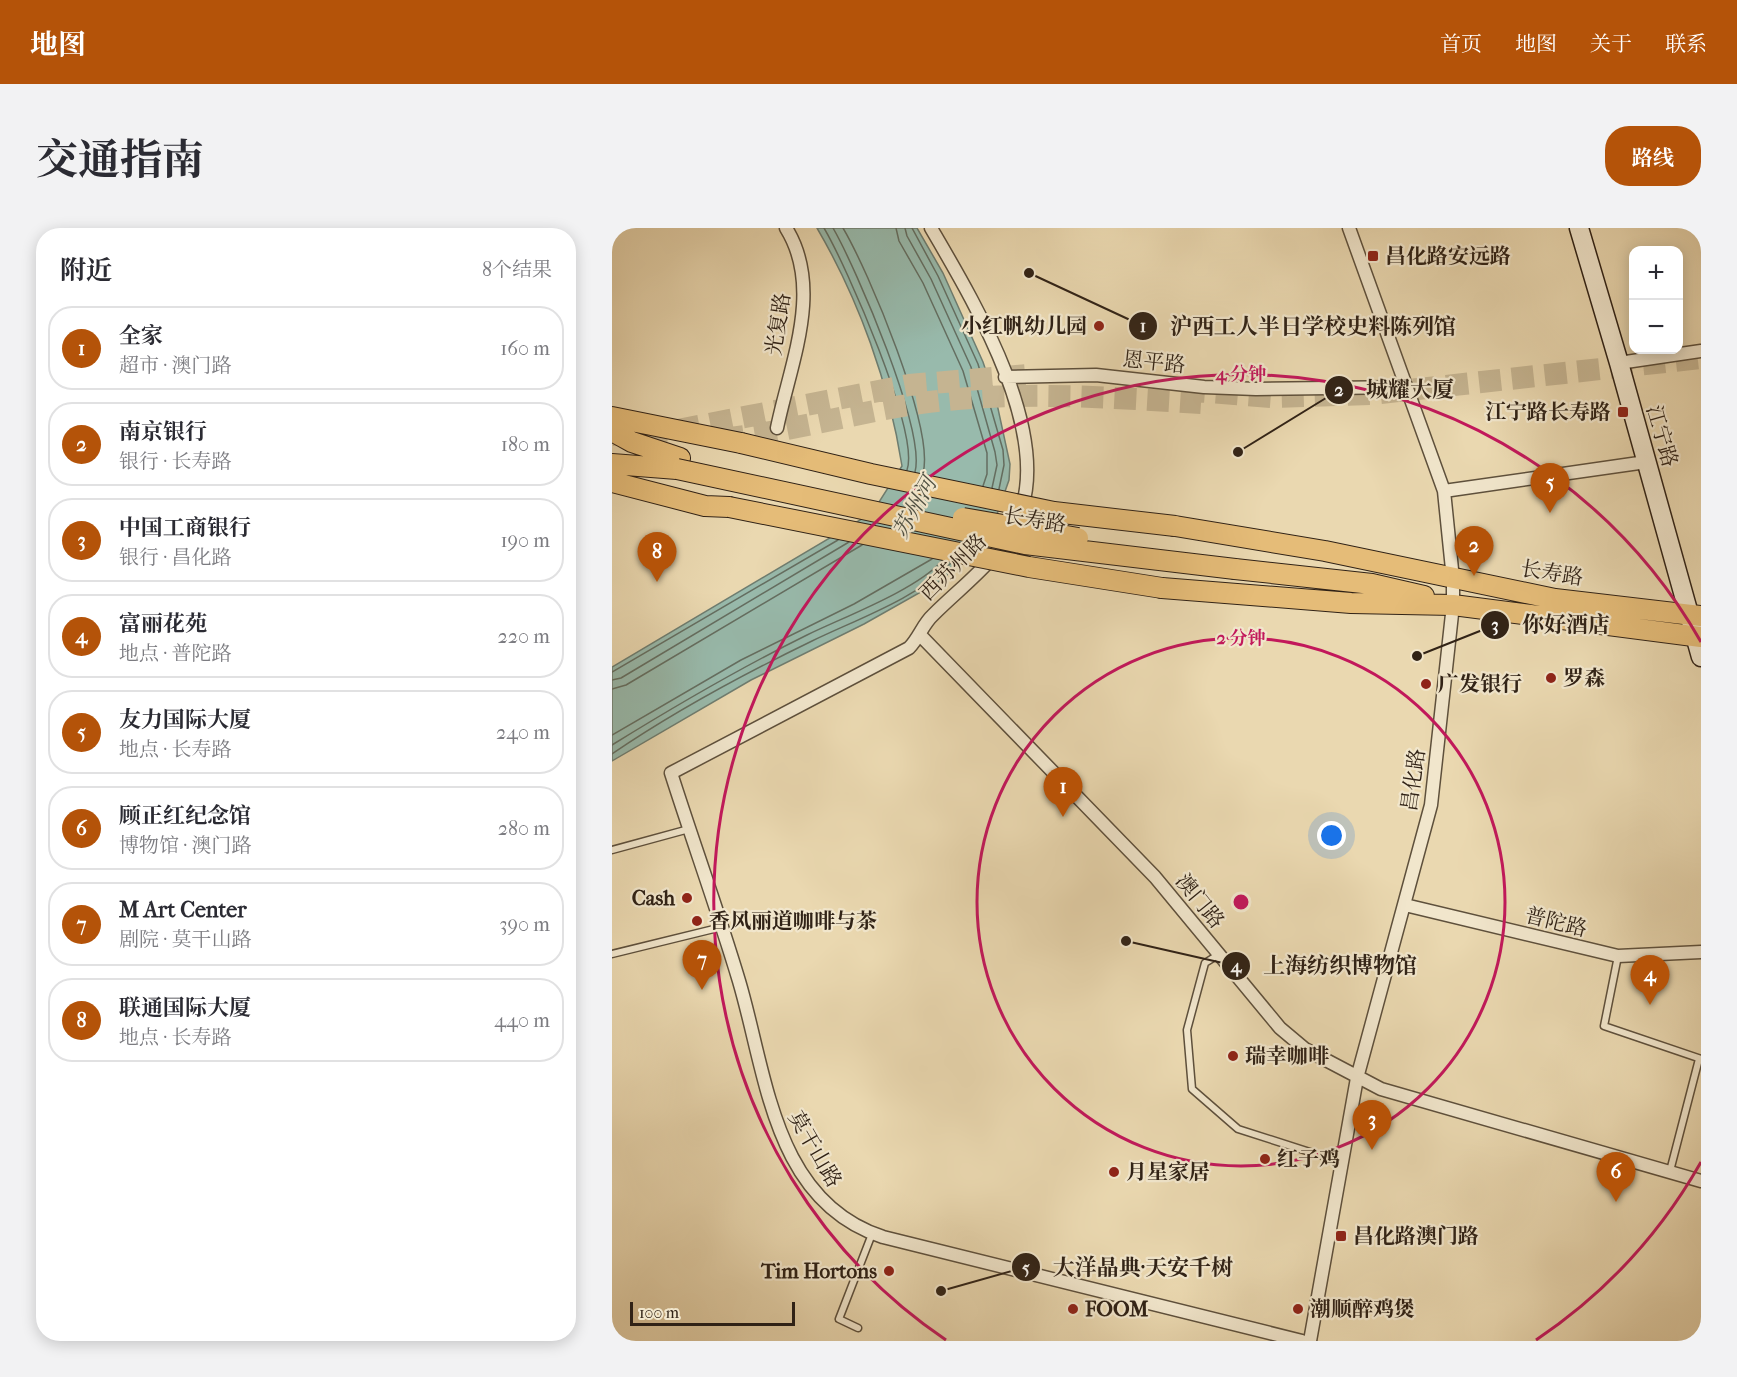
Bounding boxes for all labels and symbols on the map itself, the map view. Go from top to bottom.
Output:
place label: 昌化路安远路 [1385,244,1511,268]
marker: 昌化路安远路 [1366,249,1380,263]
street label: 光复路 [761,291,795,357]
callout: 沪西工人半日学校史料陈列馆 [1128,306,1468,346]
place label: 小红帆幼儿园 [961,314,1087,338]
text: 沪西工人半日学校史料陈列馆 [1170,314,1456,340]
text: 1 [1140,316,1146,337]
marker: 小红帆幼儿园 [1092,319,1106,333]
street label: 恩平路 [1121,347,1187,377]
text: 4 分钟 [1215,364,1266,385]
callout: 城耀大厦 [1324,370,1466,410]
text: 城耀大厦 [1366,377,1454,403]
text: 2 [1334,380,1344,401]
place label: 江宁路长寿路 [1485,400,1611,424]
street label: 江宁路 [1642,402,1682,470]
marker: 江宁路长寿路 [1616,405,1630,419]
pin: 5 [1530,464,1570,513]
water label: 苏州河 [888,469,944,543]
street label: 长寿路 [1002,503,1068,537]
pin: 2 [1454,526,1494,576]
street label: 西苏州路 [915,529,991,605]
pin: 8 [638,532,676,582]
street label: 长寿路 [1519,556,1585,590]
callout: 你好酒店 [1480,605,1622,645]
text: 你好酒店 [1522,612,1610,638]
text: 3 [1491,615,1499,636]
text: 2 分钟 [1216,628,1266,649]
place label: 罗森 [1563,666,1605,690]
marker: 罗森 [1544,671,1558,685]
place label: 广发银行 [1438,672,1522,696]
marker: 广发银行 [1419,677,1433,691]
street label: 昌化路 [1397,747,1429,813]
pin: 1 [1044,768,1082,817]
your location [1317,821,1346,850]
street label: 澳门路 [1171,869,1229,933]
place label: Cash [632,886,675,910]
marker: Cash [680,891,694,905]
centre of rings [1231,892,1251,912]
street label: 普陀路 [1523,903,1589,941]
place label: 香风丽道咖啡与茶 [709,909,877,933]
marker: 香风丽道咖啡与茶 [690,914,704,928]
pin: 7 [682,940,722,990]
callout: 上海纺织博物馆 [1221,946,1429,986]
text: 上海纺织博物馆 [1263,953,1417,979]
text: 4 [1230,956,1243,977]
pin: 4 [1630,956,1670,1005]
place label: 瑞幸咖啡 [1245,1044,1329,1068]
marker: 瑞幸咖啡 [1226,1049,1240,1063]
pin: 3 [1352,1100,1392,1150]
street label: 莫干山路 [784,1107,846,1191]
place label: 红子鸡 [1277,1147,1340,1171]
marker: 红子鸡 [1258,1152,1272,1166]
pin: 6 [1596,1152,1636,1202]
place label: 月星家居 [1126,1160,1210,1184]
marker: 月星家居 [1107,1165,1121,1179]
place label: 昌化路澳门路 [1353,1224,1479,1248]
marker: 昌化路澳门路 [1334,1229,1348,1243]
callout: 大洋晶典·天安千树 [1011,1247,1245,1287]
text: 大洋晶典·天安千树 [1053,1255,1233,1281]
text: 5 [1022,1258,1030,1279]
place label: Tim Hortons [760,1259,877,1283]
marker: Tim Hortons [882,1264,896,1278]
place label: FOOM [1084,1297,1148,1321]
place label: 潮顺醉鸡煲 [1310,1297,1415,1321]
scale bar [630,1299,795,1326]
marker: FOOM [1066,1302,1080,1316]
marker: 潮顺醉鸡煲 [1291,1302,1305,1316]

